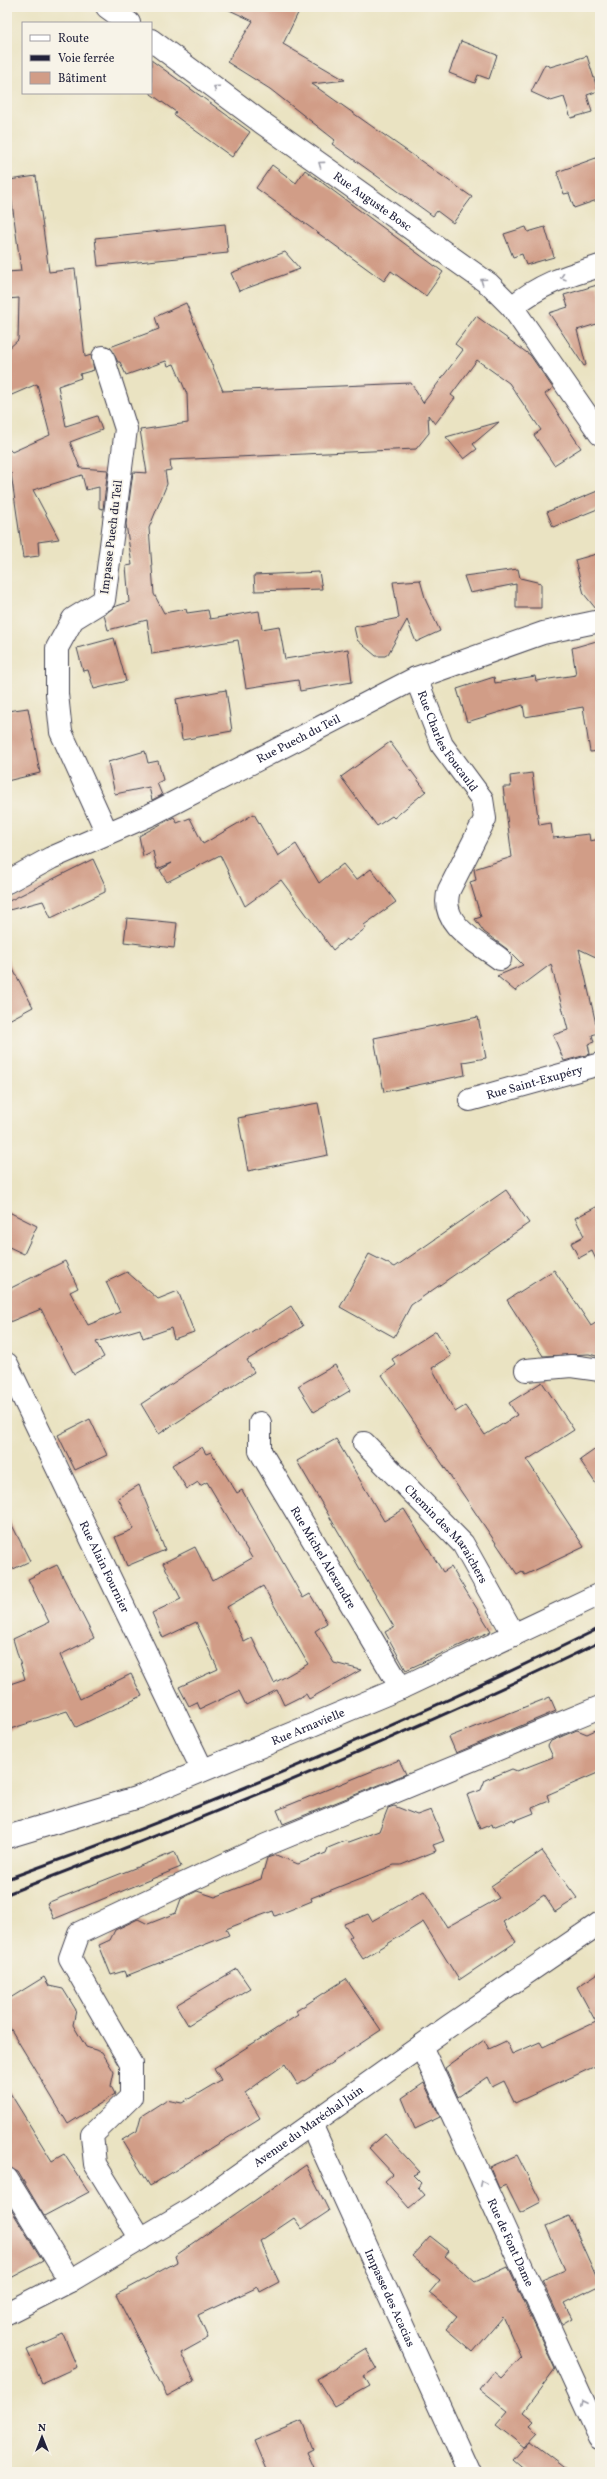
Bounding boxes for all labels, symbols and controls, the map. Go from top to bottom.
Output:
legend [22,22,152,94]
text: Route [58,31,89,47]
text: Voie ferrée [58,51,115,67]
text: Bâtiment [58,71,107,87]
one-way arrow [213,86,220,93]
one-way arrow [318,162,325,169]
street label: Rue Auguste Bosc [329,169,414,235]
one-way arrow [559,272,566,281]
one-way arrow [481,279,488,286]
street label: Impasse Puech du Teil [97,479,127,595]
street label: Rue Charles Foucauld [413,689,481,796]
street label: Rue Puech du Teil [254,711,344,768]
street label: Rue Saint-Exupéry [485,1062,585,1104]
street label: Chemin des Maraichers [400,1481,491,1587]
street label: Rue Michel Alexandre [286,1504,359,1613]
street label: Rue Alain Fournier [75,1519,133,1616]
street label: Rue Arnavielle [269,1705,348,1750]
street label: Avenue du Maréchal Juin [251,2082,367,2172]
one-way arrow [480,2179,488,2187]
street label: Rue de Font Dame [483,2196,537,2290]
street label: Impasse des Acacias [360,2247,418,2350]
one-way arrow [581,2399,589,2407]
north arrow [22,2417,62,2457]
text: N [38,2421,46,2436]

